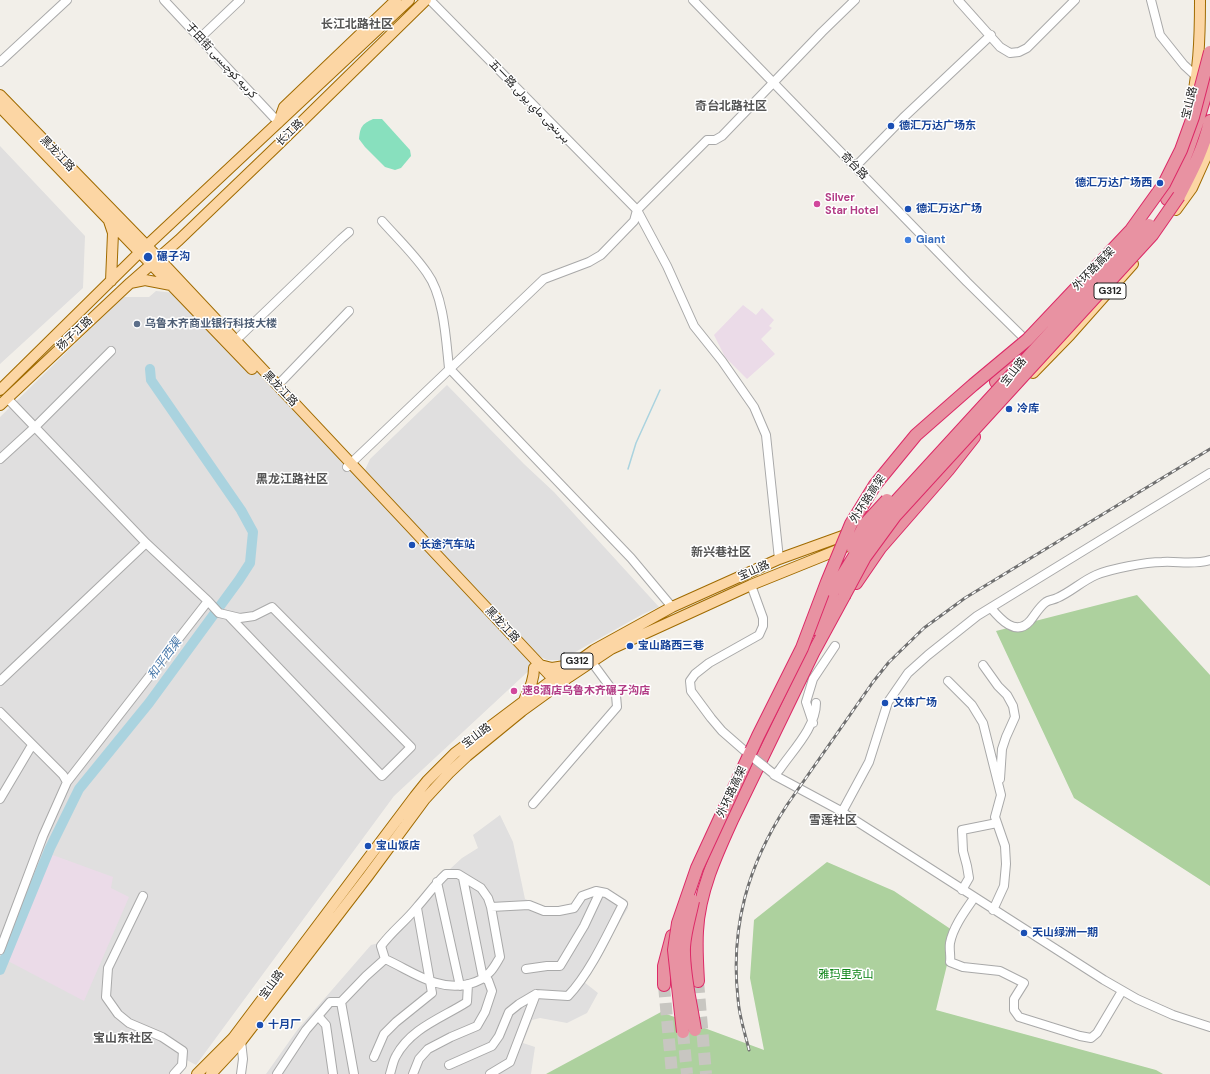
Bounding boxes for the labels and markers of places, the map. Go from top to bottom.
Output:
place label: 德汇万达广场东 [899,119,976,133]
marker: 德汇万达广场东 [886,121,896,131]
place label: 德汇万达广场西 [1075,176,1152,190]
marker: 德汇万达广场西 [1155,178,1165,188]
place label: Silver Star Hotel [825,191,878,217]
marker: Silver Star Hotel [812,199,822,209]
place label: 德汇万达广场 [916,202,982,216]
marker: 德汇万达广场 [903,204,913,214]
place label: Giant [916,233,946,247]
marker: Giant [903,235,913,245]
place label: 碾子沟 [157,250,190,264]
marker: 碾子沟 [142,251,154,263]
place label: 乌鲁木齐商业银行科技大楼 [145,317,277,331]
marker: 乌鲁木齐商业银行科技大楼 [132,319,142,329]
place label: 冷库 [1017,402,1039,416]
marker: 冷库 [1004,404,1014,414]
place label: 长途汽车站 [420,538,475,552]
marker: 长途汽车站 [407,540,417,550]
place label: 宝山路西三巷 [638,639,704,653]
marker: 宝山路西三巷 [625,641,635,651]
place label: 速8酒店乌鲁木齐碾子沟店 [522,684,650,698]
marker: 速8酒店乌鲁木齐碾子沟店 [509,686,519,696]
place label: 文体广场 [893,696,937,710]
marker: 文体广场 [880,698,890,708]
place label: 宝山饭店 [376,839,420,853]
marker: 宝山饭店 [363,841,373,851]
place label: 天山绿洲一期 [1032,926,1098,940]
marker: 天山绿洲一期 [1019,928,1029,938]
place label: 十月厂 [268,1018,301,1032]
marker: 十月厂 [255,1020,265,1030]

